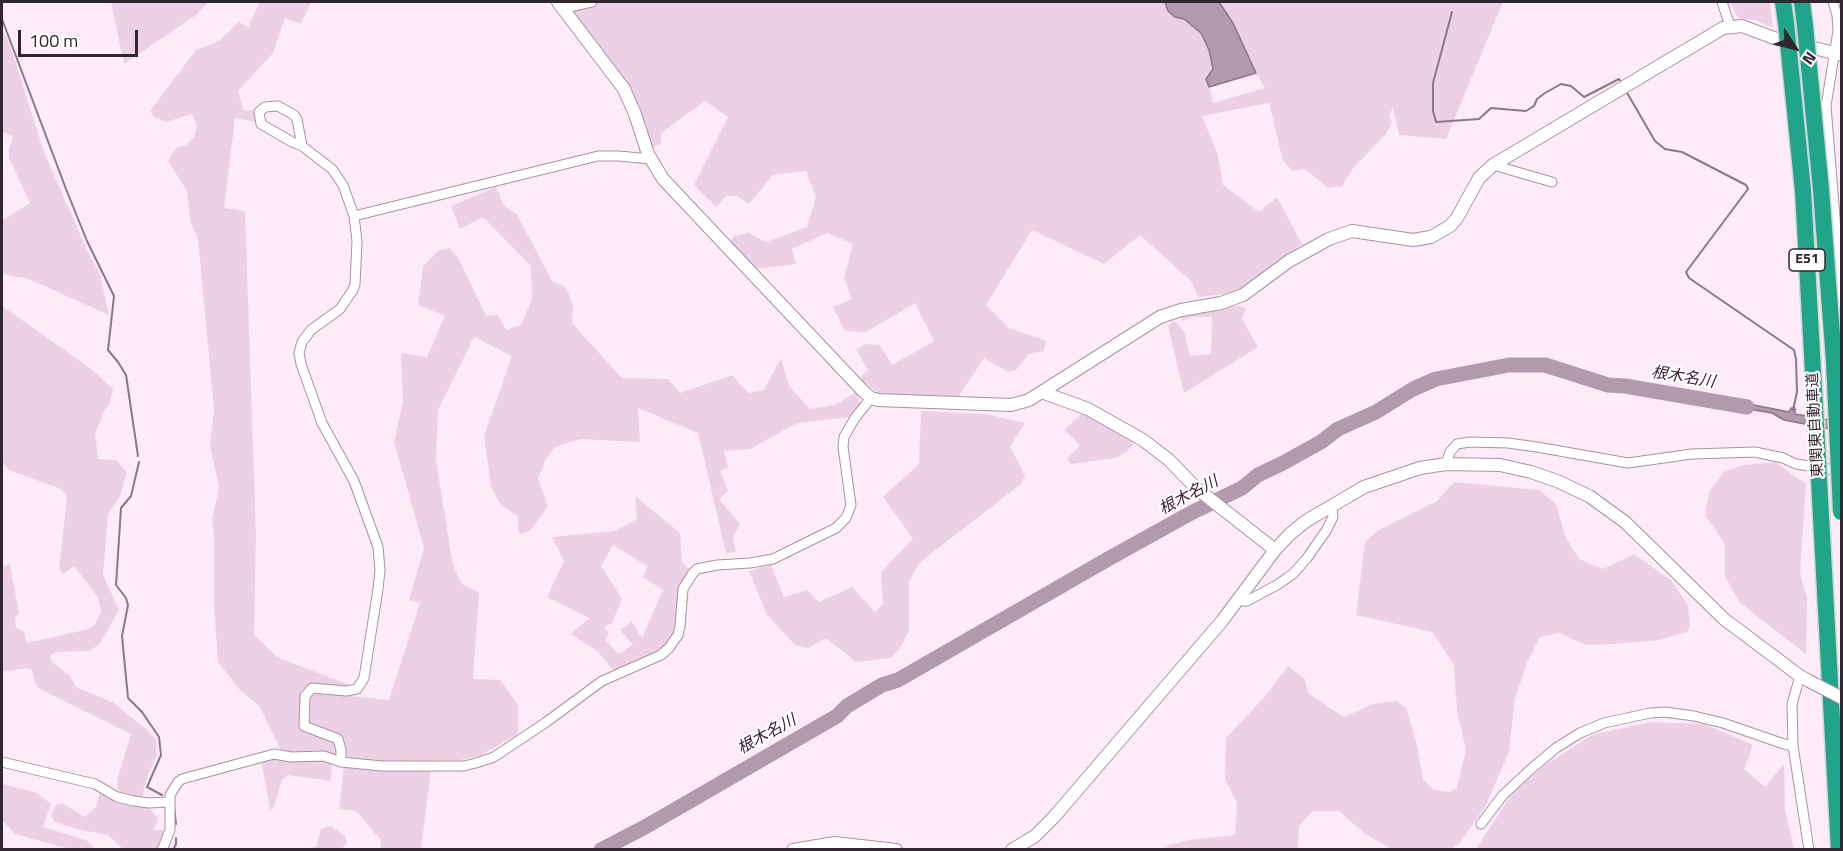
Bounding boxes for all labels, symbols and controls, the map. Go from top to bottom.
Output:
scale bar [21,18,141,56]
north arrow [1765,18,1825,78]
text: 100 m [29,27,78,54]
text: N [1797,47,1823,70]
road number: E51 [1789,249,1825,271]
water label: 根木名川 [1650,364,1716,392]
street label: 東関東自動車道 [1804,372,1828,478]
water label: 根木名川 [1156,473,1222,519]
water label: 根木名川 [734,711,800,759]

